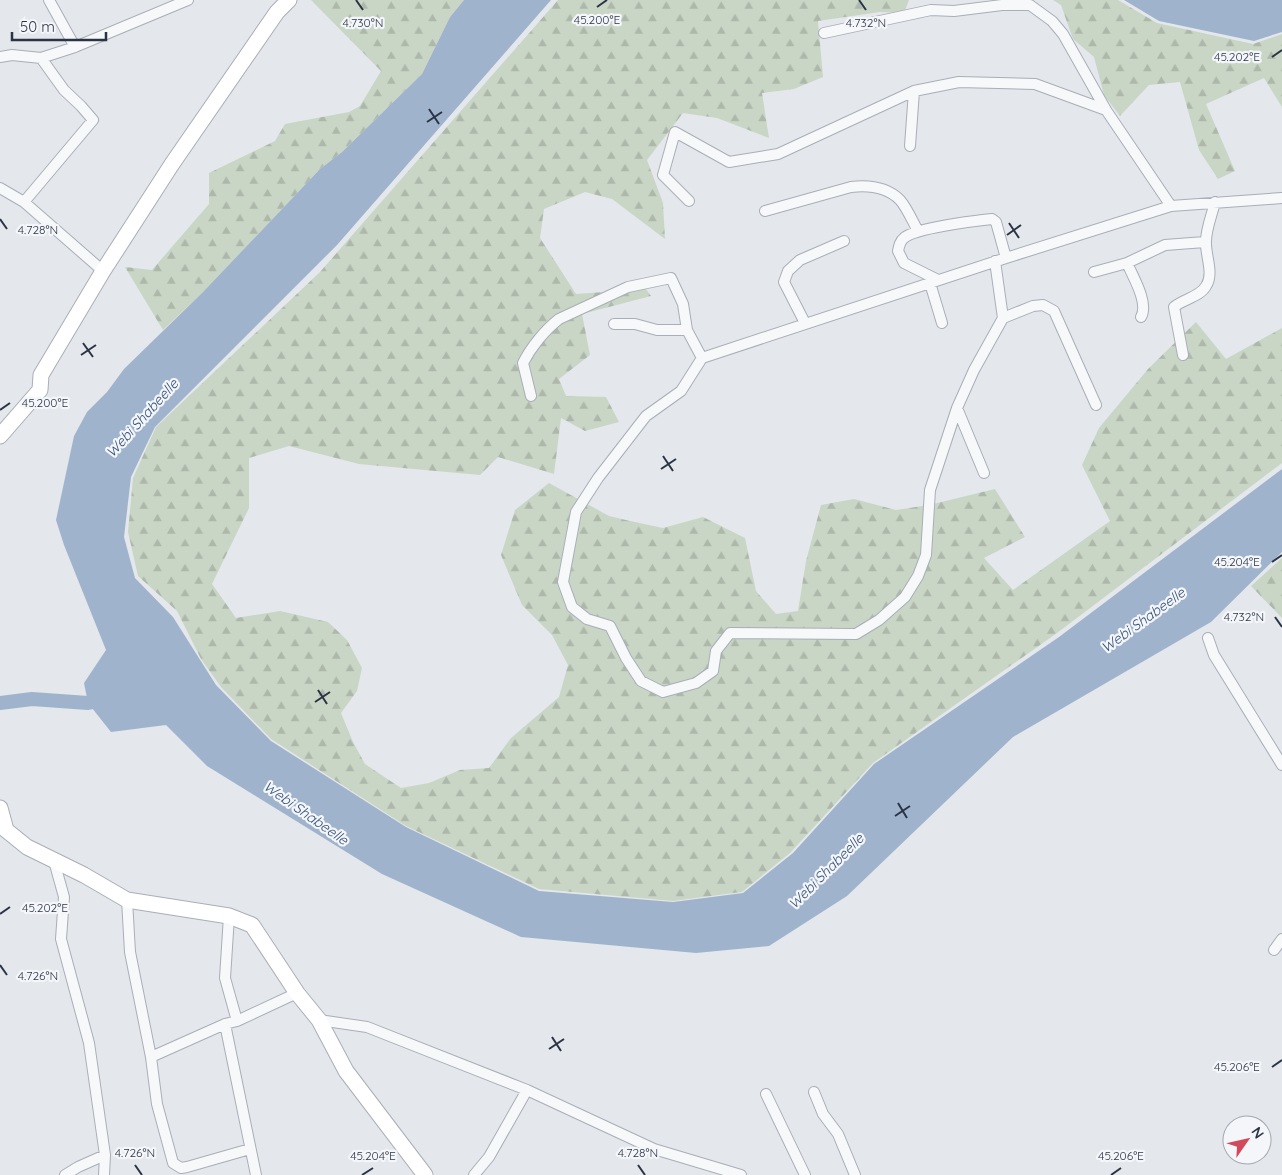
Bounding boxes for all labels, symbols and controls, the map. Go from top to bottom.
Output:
scale bar [12,10,106,42]
text: 45.200°E [574,12,620,27]
text: 4.730°N [343,15,383,30]
text: 4.732°N [846,15,886,30]
text: 50 m [20,17,55,36]
text: 45.202°E [1214,49,1260,64]
text: 4.728°N [18,222,58,237]
water label: Webi Shabeelle [102,374,183,461]
text: 45.200°E [22,395,68,410]
text: 45.204°E [1214,554,1260,569]
water label: Webi Shabeelle [1098,583,1189,656]
text: 4.732°N [1224,609,1264,624]
water label: Webi Shabeelle [260,777,353,849]
water label: Webi Shabeelle [785,829,868,912]
text: 45.202°E [22,900,68,915]
text: 4.726°N [18,968,58,983]
text: 45.206°E [1214,1059,1260,1074]
north arrow [1222,1115,1272,1165]
text: N [1247,1123,1268,1142]
text: 4.726°N [115,1145,155,1160]
text: 4.728°N [618,1145,658,1160]
text: 45.204°E [350,1148,396,1163]
text: 45.206°E [1098,1148,1144,1163]

